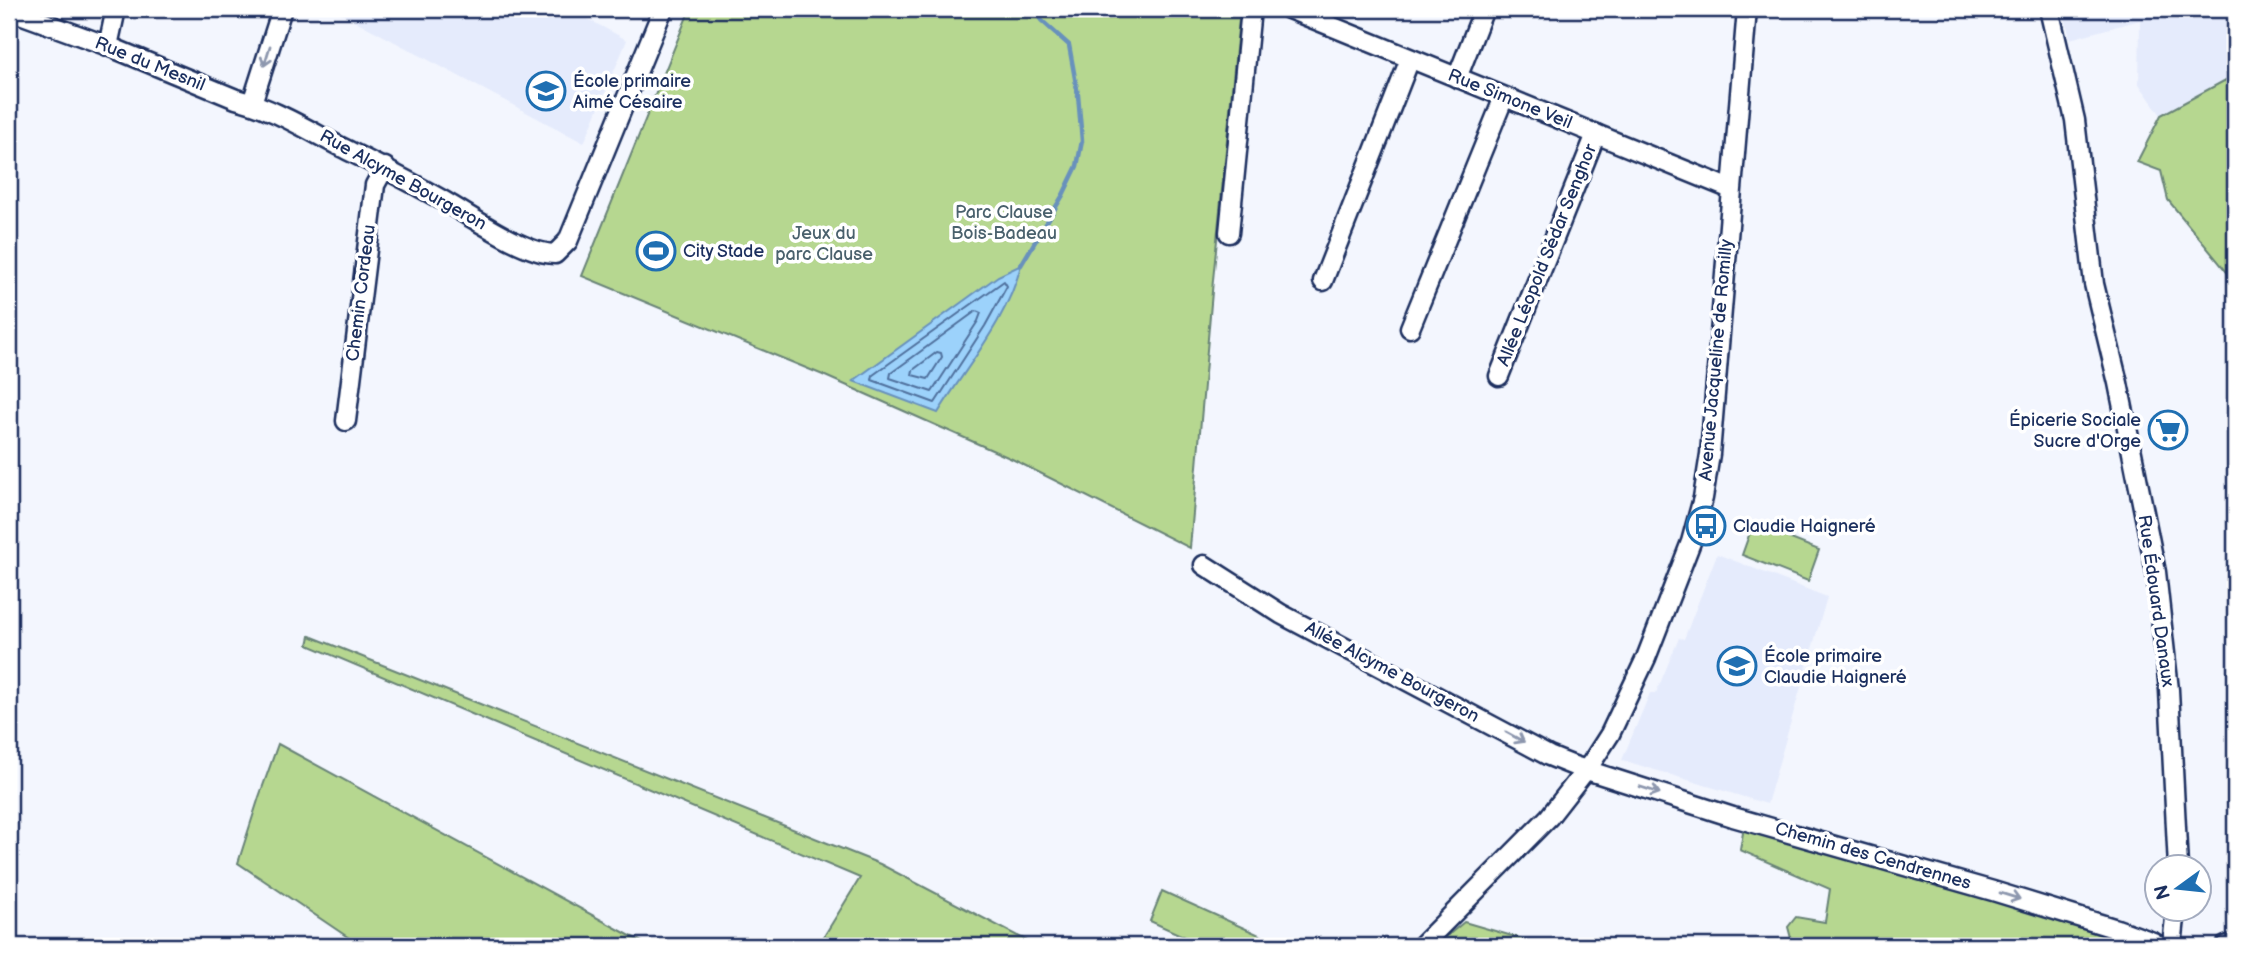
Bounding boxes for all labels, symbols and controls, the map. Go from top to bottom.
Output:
street label: Rue du Mesnil [92,32,208,96]
one-way arrow [259,45,272,67]
street label: Rue Simone Veil [1445,65,1575,133]
place label: École primaire Aimé Césaire [573,69,691,113]
school or university icon: École primaire Aimé Césaire [525,70,567,112]
street label: Rue Alcyme Bourgeron [316,125,490,235]
street label: Allée Léopold Sédar Senghor [1493,140,1601,369]
park label: Parc Clause Bois-Badeau [951,202,1057,244]
street label: Chemin Cordeau [342,223,380,363]
park label: Jeux du parc Clause [775,223,873,265]
sports icon: City Stade [635,230,677,272]
street label: Avenue Jacqueline de Romilly [1695,238,1737,482]
place label: City Stade [683,241,764,262]
place label: Épicerie Sociale Sucre d'Orge [2009,408,2141,452]
supermarket icon: Épicerie Sociale Sucre d'Orge [2147,409,2189,451]
bus stop icon: Claudie Haigneré [1685,505,1727,547]
street label: Rue Édouard Danaux [2134,513,2181,689]
place label: Claudie Haigneré [1733,516,1876,537]
street label: Allée Alcyme Bourgeron [1301,617,1483,727]
place label: École primaire Claudie Haigneré [1764,644,1907,688]
school or university icon: École primaire Claudie Haigneré [1716,645,1758,687]
one-way arrow [1504,731,1525,744]
one-way arrow [1639,785,1661,797]
street label: Chemin des Cendrennes [1773,818,1974,894]
north arrow [2142,853,2212,923]
text: N [2150,882,2176,902]
one-way arrow [1998,890,2020,903]

